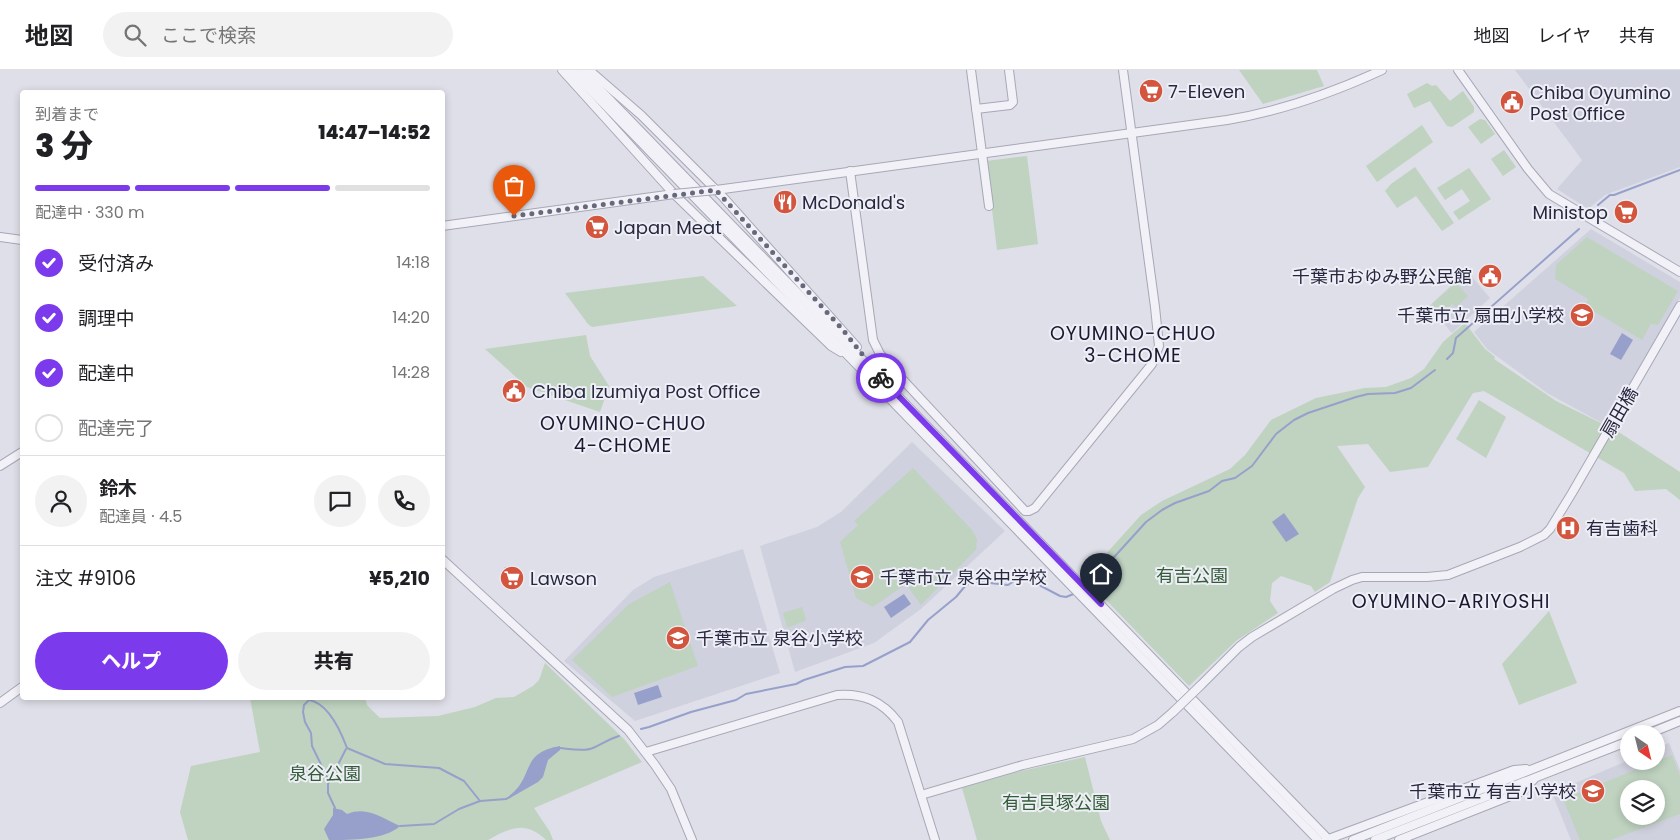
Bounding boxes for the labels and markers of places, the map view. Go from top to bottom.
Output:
supermarket icon: 7-Eleven [1138,78,1164,104]
place label: 7-Eleven [1168,79,1245,104]
place label: Chiba Oyumino Post Office [1530,80,1671,126]
public building icon: Chiba Oyumino Post Office [1499,89,1525,115]
pin [493,165,535,216]
restaurant icon: McDonald's [772,189,798,215]
place label: McDonald's [802,190,905,215]
supermarket icon: Ministop [1613,199,1639,225]
place label: Ministop [1532,200,1608,225]
supermarket icon: Japan Meat [584,214,610,240]
place label: Japan Meat [614,215,722,240]
public building icon: 千葉市おゆみ野公民館 [1477,263,1503,289]
place label: 千葉市おゆみ野公民館 [1292,264,1472,289]
school or university icon: 千葉市立 扇田小学校 [1569,302,1595,328]
place label: 千葉市立 扇田小学校 [1397,303,1564,328]
public building icon: Chiba Izumiya Post Office [501,378,527,404]
place label: Chiba Izumiya Post Office [532,379,760,404]
hospital icon: 有吉歯科 [1555,515,1581,541]
place label: 有吉歯科 [1586,516,1658,541]
pin [1080,553,1122,604]
school or university icon: 千葉市立 泉谷中学校 [849,564,875,590]
supermarket icon: Lawson [499,565,525,591]
place label: 千葉市立 泉谷中学校 [880,565,1047,590]
place label: Lawson [530,566,597,591]
school or university icon: 千葉市立 泉谷小学校 [665,625,691,651]
place label: 千葉市立 泉谷小学校 [696,626,863,651]
school or university icon: 千葉市立 有吉小学校 [1580,778,1606,804]
place label: 千葉市立 有吉小学校 [1409,779,1576,804]

